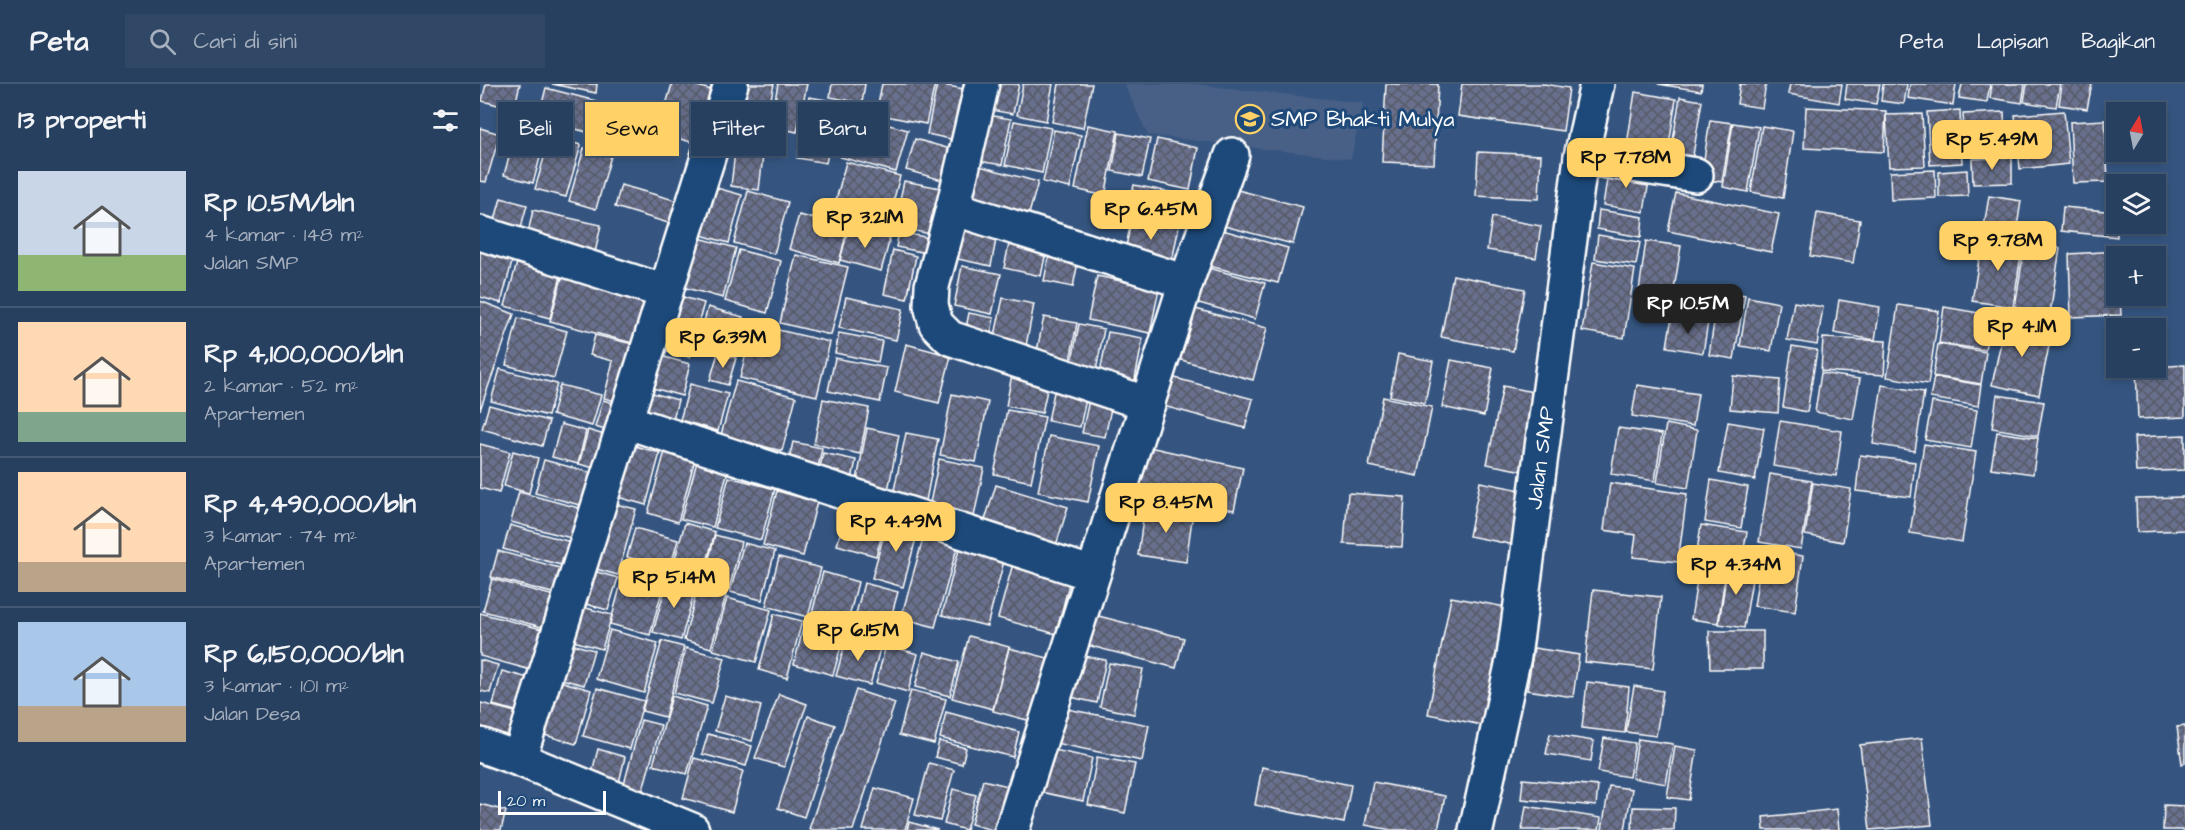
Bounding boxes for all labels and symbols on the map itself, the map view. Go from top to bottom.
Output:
north arrow [2106,102,2166,162]
school or university icon: SMP Bhakti Mulya [1234,103,1266,135]
place label: SMP Bhakti Mulya [1271,104,1455,136]
pin: Rp 5.49M [1930,120,2054,171]
pin: Rp 7.78M [1564,138,1688,189]
pin: Rp 6.45M [1089,190,1213,241]
pin: Rp 3.21M [803,198,927,249]
pin: Rp 9.78M [1936,221,2060,272]
pin: Rp 10.5M [1626,284,1750,335]
pin: Rp 4.1M [1967,307,2077,358]
pin: Rp 6.39M [661,318,785,369]
street label: Jalan SMP [1518,404,1563,511]
pin: Rp 8.45M [1104,483,1228,534]
pin: Rp 4.49M [834,502,958,553]
pin: Rp 4.34M [1674,545,1798,596]
pin: Rp 5.14M [612,558,736,609]
pin: Rp 6.15M [796,611,920,662]
scale bar [498,788,606,816]

